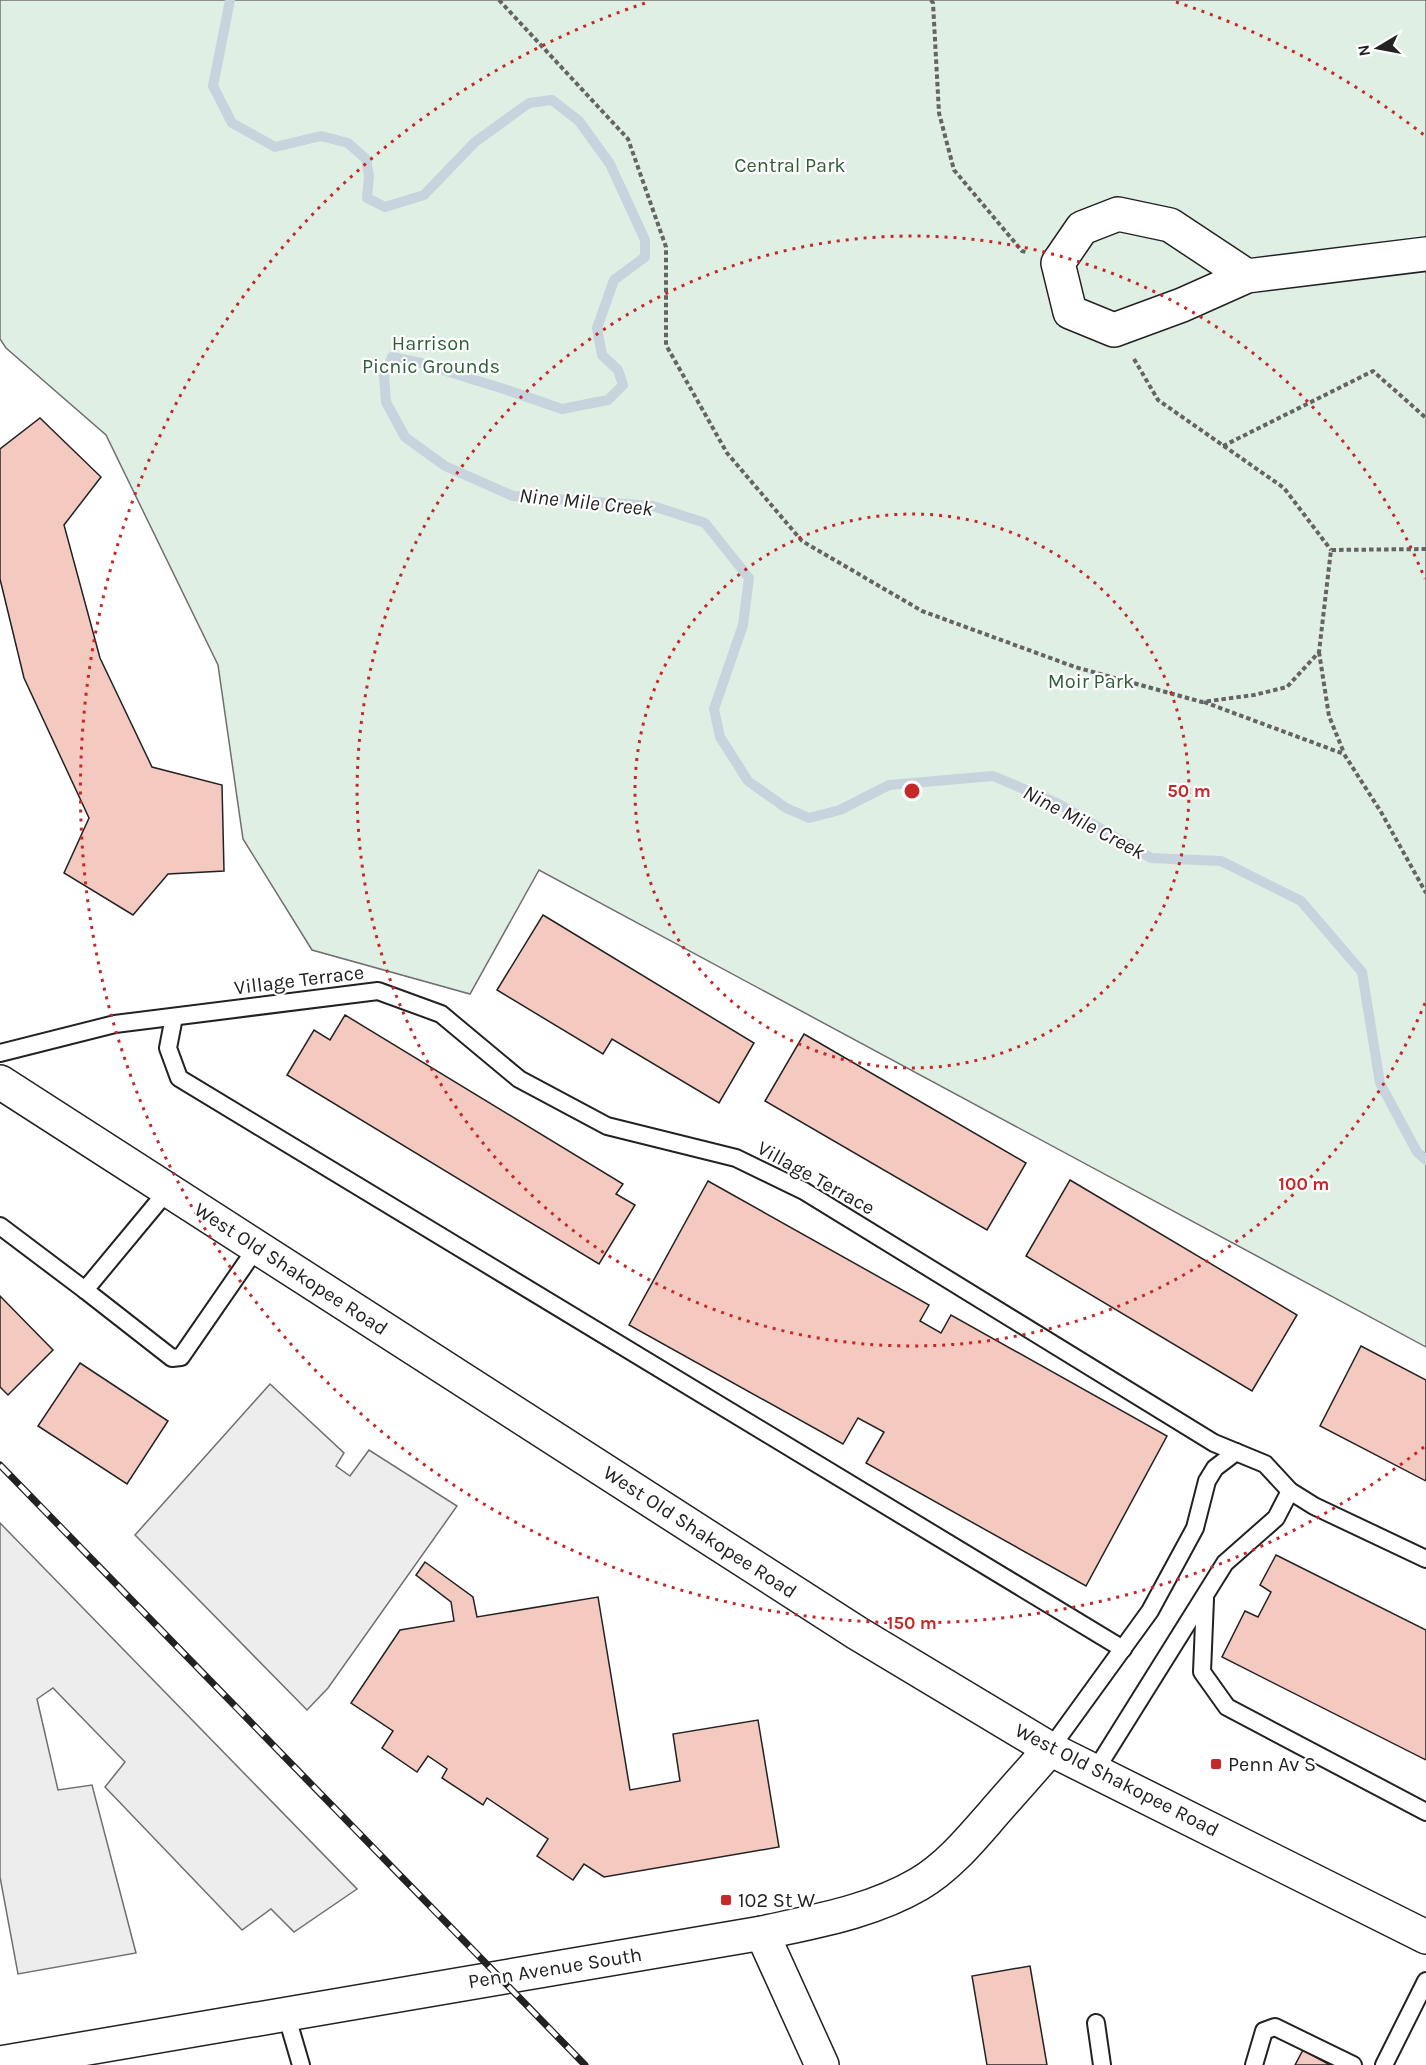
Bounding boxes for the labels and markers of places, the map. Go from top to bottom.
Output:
centre of rings [902,781,922,801]
place label: Penn Av S [1228,1753,1316,1776]
marker: Penn Av S [1209,1757,1223,1771]
place label: 102 St W [738,1889,815,1912]
marker: 102 St W [719,1893,733,1907]

